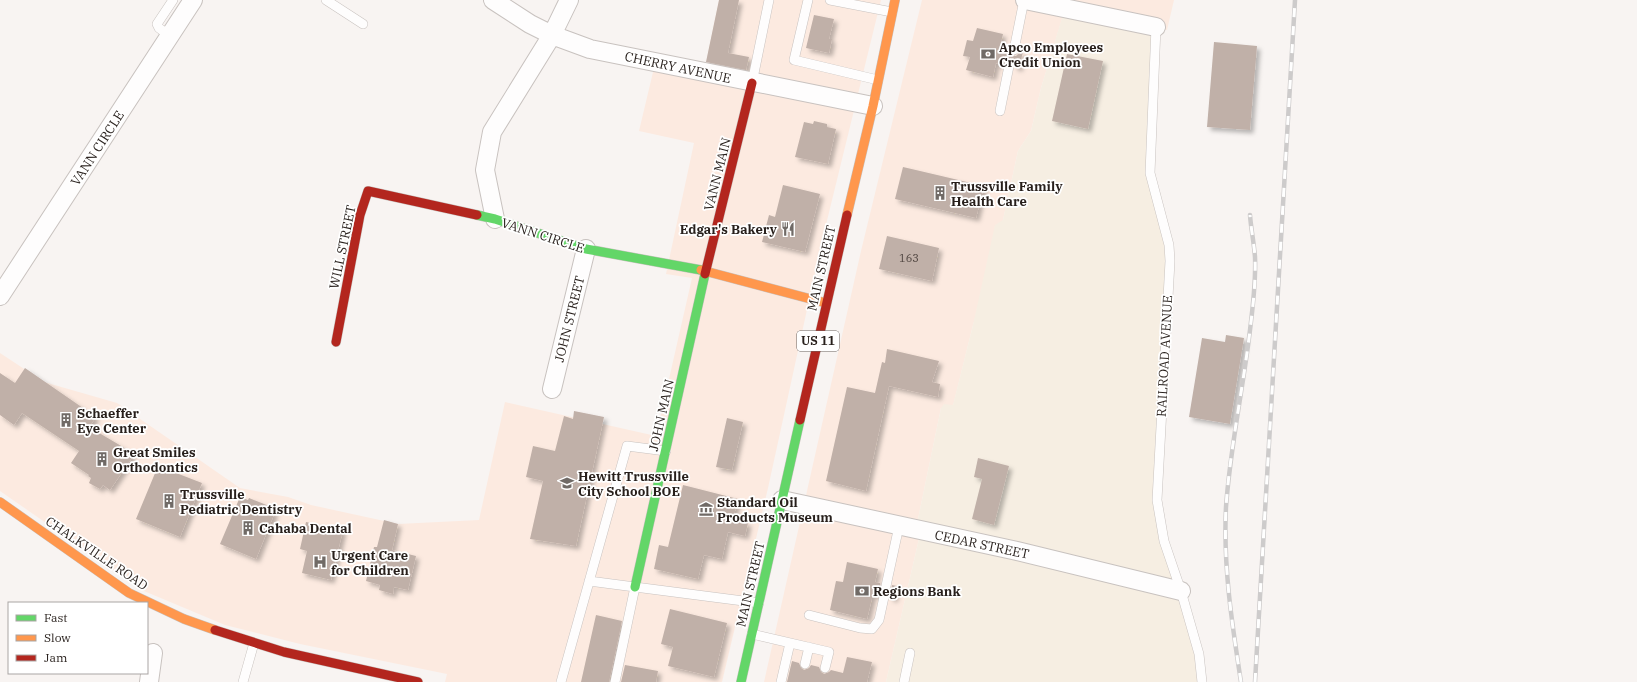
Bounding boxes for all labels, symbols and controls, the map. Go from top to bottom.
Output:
place label: Apco Employees Credit Union [999,39,1104,71]
bank icon: Apco Employees Credit Union [980,46,996,62]
street label: CHERRY AVENUE [623,48,733,87]
street label: VANN CIRCLE [67,108,128,189]
street label: VANN MAIN [700,136,735,213]
place label: Trussville Family Health Care [951,178,1063,210]
building icon: Trussville Family Health Care [932,185,948,201]
street label: WILL STREET [325,203,360,291]
street label: VANN CIRCLE [499,214,586,257]
place label: Edgar's Bakery [680,221,778,238]
restaurant icon: Edgar's Bakery [780,221,796,237]
street label: MAIN STREET [803,223,840,313]
house number: 163 [899,251,919,265]
street label: JOHN STREET [551,274,589,364]
street label: RAILROAD AVENUE [1153,295,1176,417]
road number: US 11 [797,331,839,351]
street label: JOHN MAIN [645,377,678,453]
place label: Schaeffer Eye Center [77,405,147,437]
building icon: Schaeffer Eye Center [58,412,74,428]
place label: Great Smiles Orthodontics [113,444,198,476]
building icon: Great Smiles Orthodontics [94,451,110,467]
place label: Hewitt Trussville City School BOE [578,468,689,500]
school or university icon: Hewitt Trussville City School BOE [559,475,575,491]
place label: Trussville Pediatric Dentistry [180,486,303,518]
building icon: Trussville Pediatric Dentistry [161,493,177,509]
place label: Standard Oil Products Museum [717,494,833,526]
museum icon: Standard Oil Products Museum [698,501,714,517]
street label: CHALKVILLE ROAD [42,513,151,594]
building icon: Cahaba Dental [240,520,256,536]
place label: Cahaba Dental [259,520,352,537]
street label: CEDAR STREET [933,526,1031,563]
street label: MAIN STREET [732,539,769,629]
place label: Urgent Care for Children [331,547,409,579]
hospital icon: Urgent Care for Children [312,554,328,570]
bank icon: Regions Bank [854,583,870,599]
place label: Regions Bank [873,583,961,600]
legend [8,602,148,674]
text: Fast [44,610,68,625]
text: Slow [44,630,71,645]
text: Jam [44,650,68,665]

